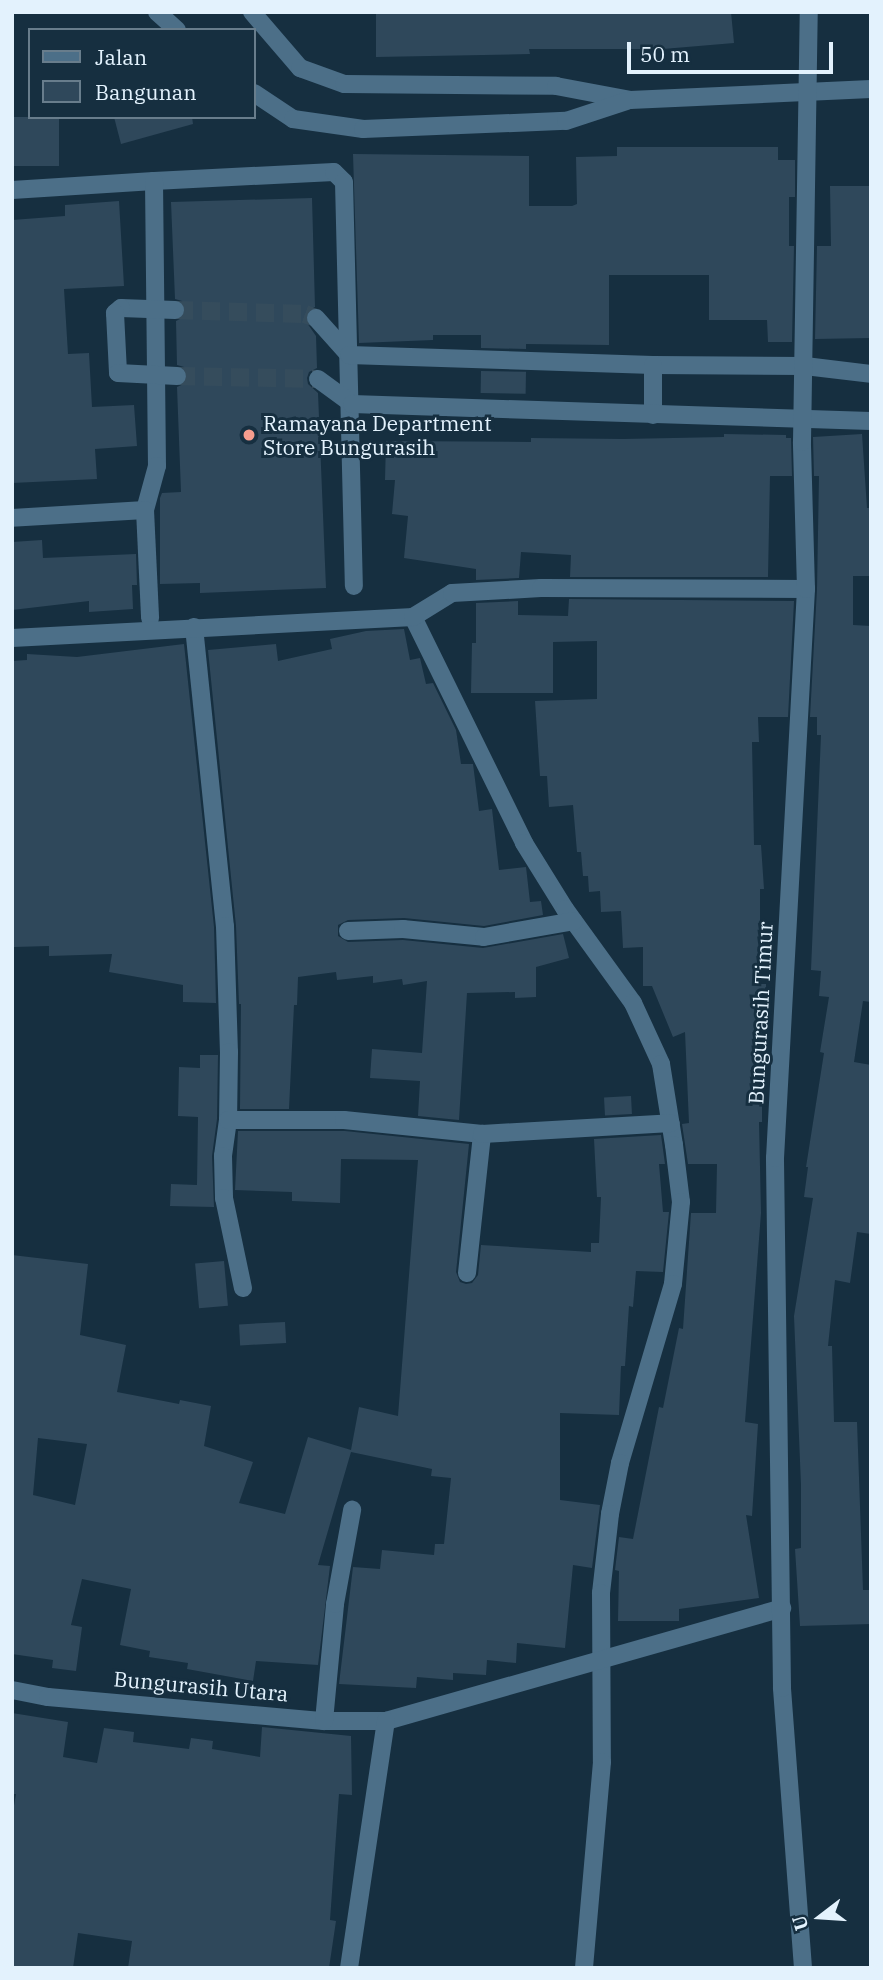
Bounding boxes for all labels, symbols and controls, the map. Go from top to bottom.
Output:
legend [28,28,256,119]
scale bar [631,28,838,72]
text: 50 m [640,40,690,68]
text: Jalan [95,43,147,71]
text: Bangunan [95,78,197,106]
place label: Ramayana Department Store Bungurasih [263,410,492,460]
marker: Ramayana Department Store Bungurasih [241,427,257,443]
street label: Bungurasih Timur [743,921,777,1105]
street label: Bungurasih Utara [113,1666,289,1706]
north arrow [785,1882,855,1952]
text: U [786,1913,814,1934]

